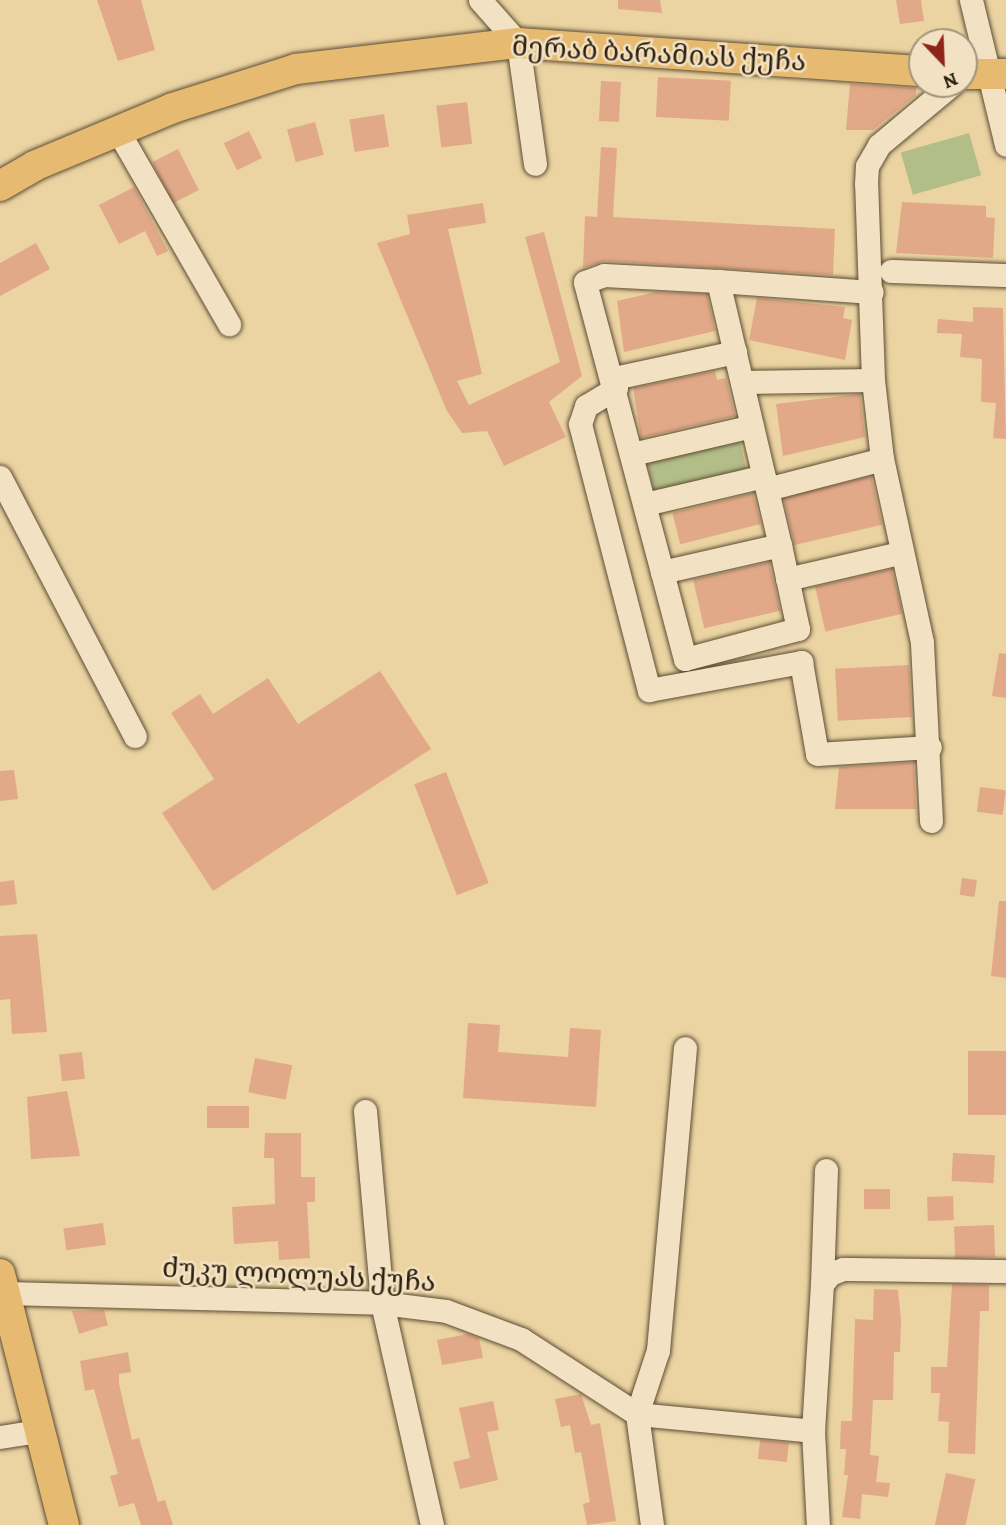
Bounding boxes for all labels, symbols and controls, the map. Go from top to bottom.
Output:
north arrow [908,28,978,98]
street label: მერაბ ბარამიას ქუჩა [511,30,807,78]
text: N [939,66,962,95]
street label: ძუკუ ლოლუას ქუჩა [161,1251,437,1299]

